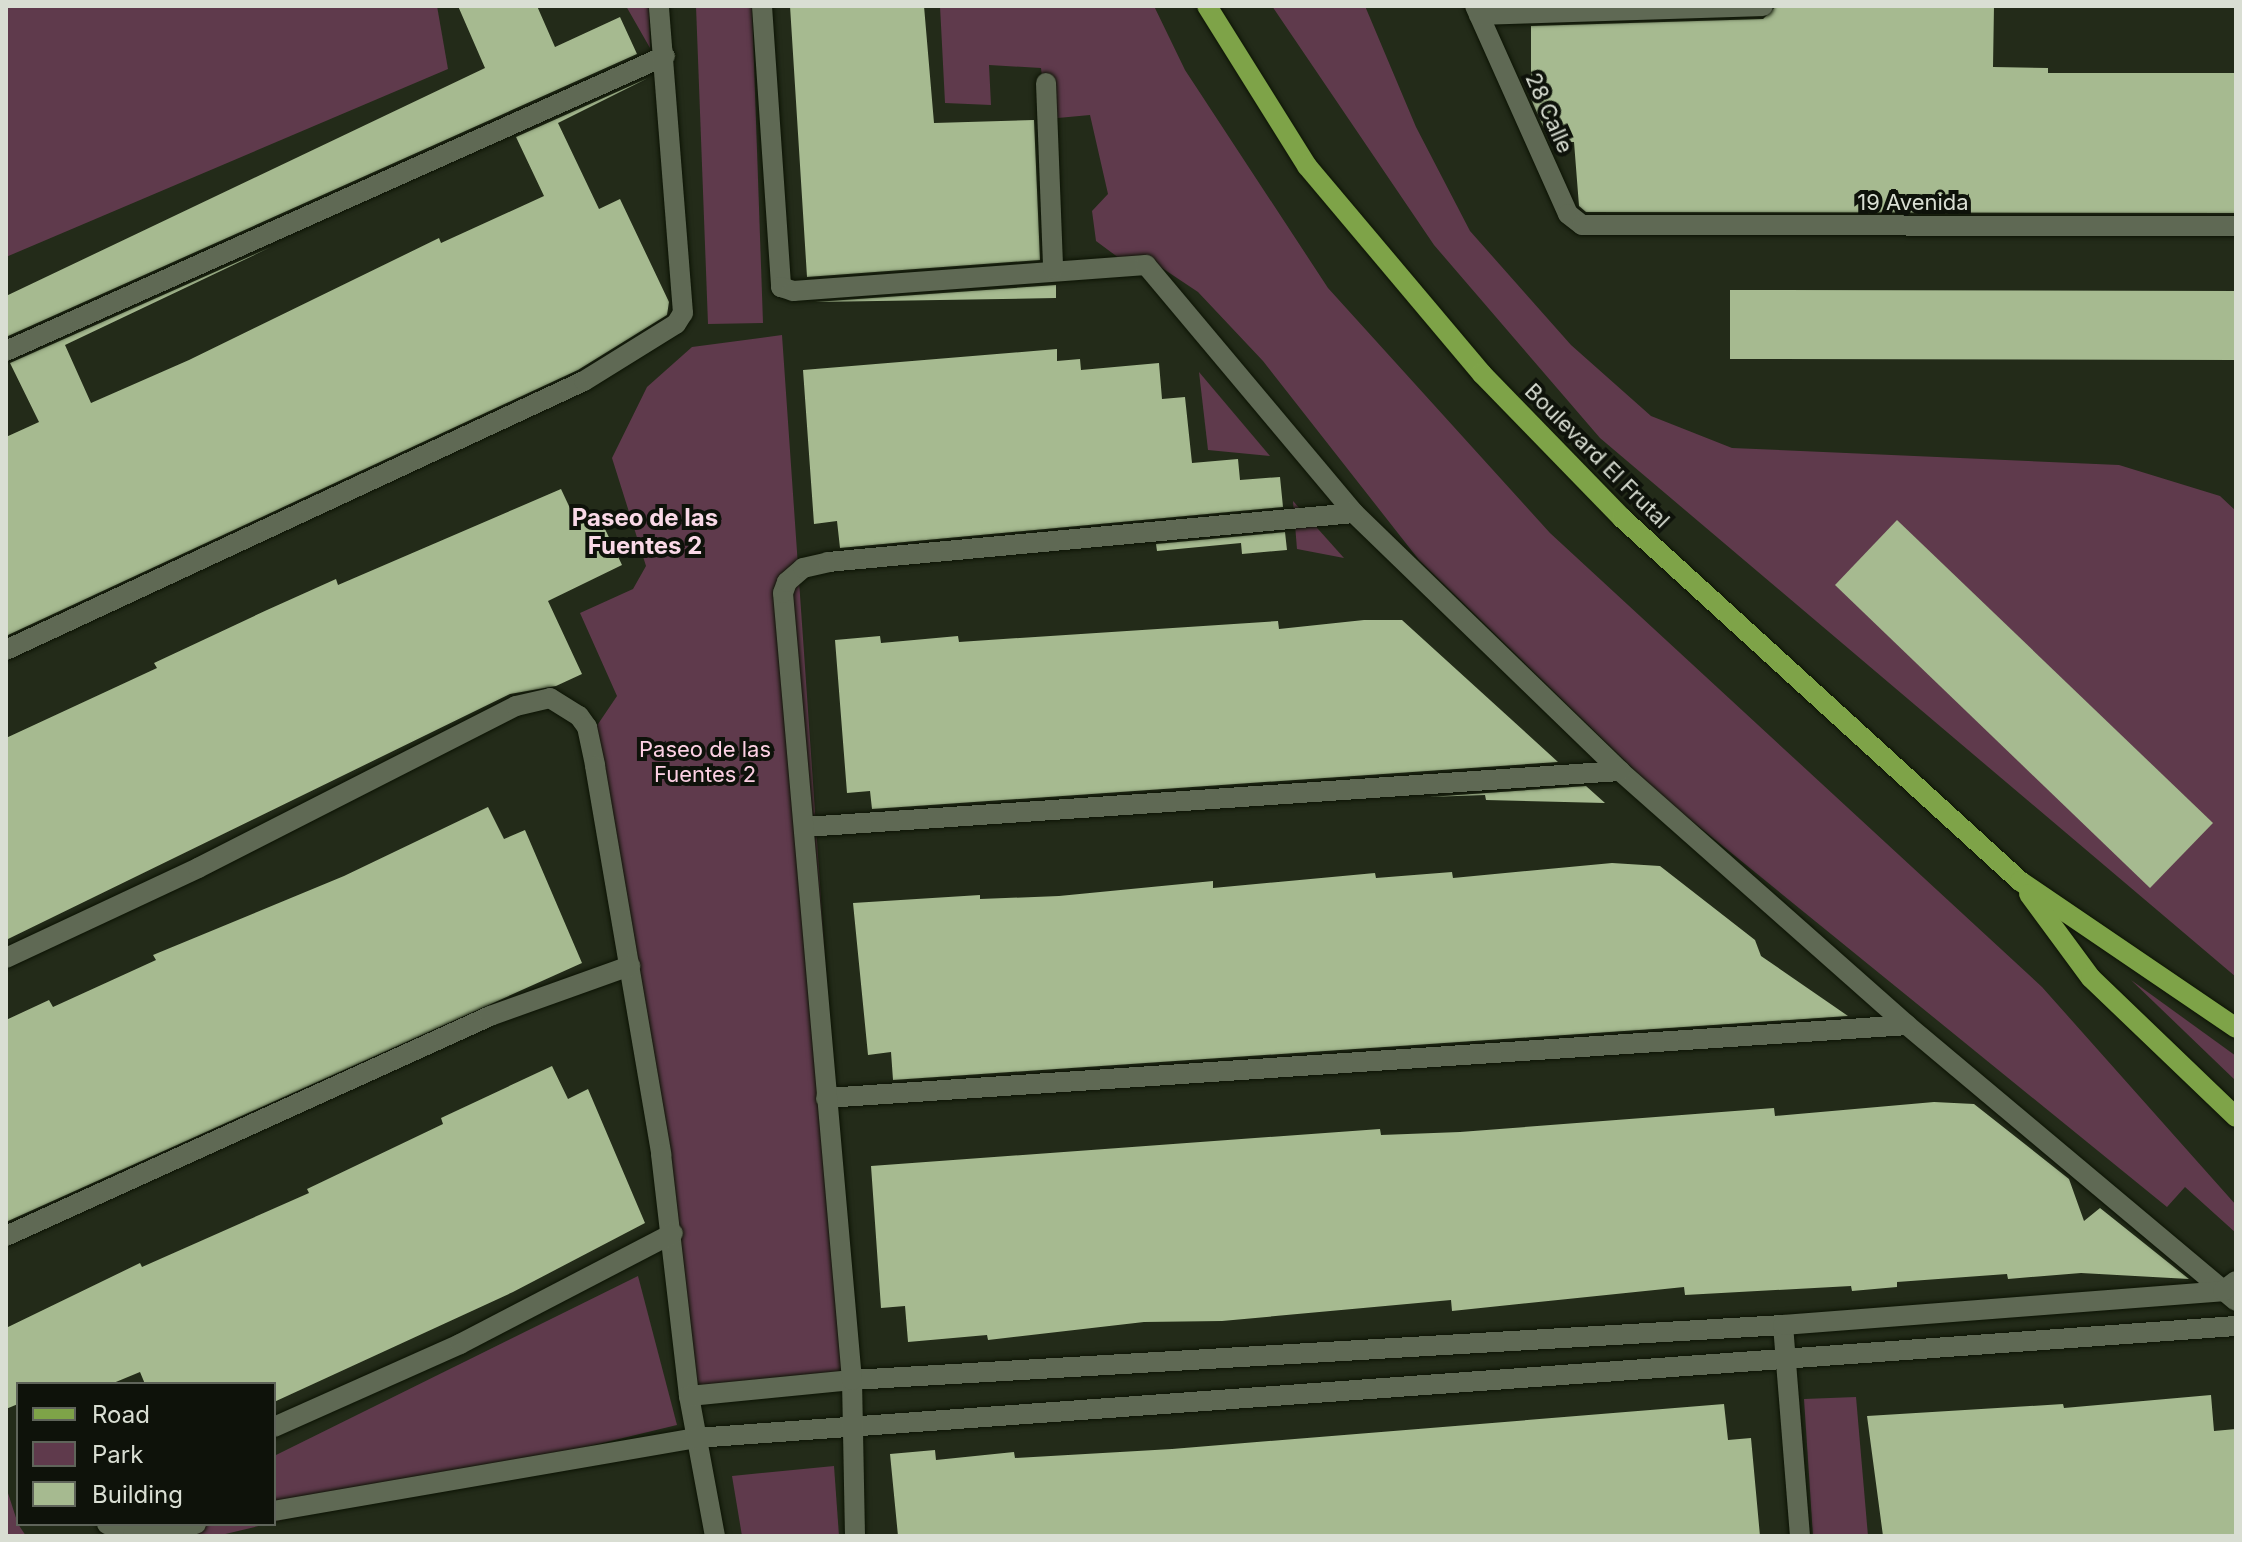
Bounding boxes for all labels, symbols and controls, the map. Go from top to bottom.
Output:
street label: 28 Calle [1520,69,1578,157]
street label: 19 Avenida [1857,190,1969,216]
street label: Boulevard El Frutal [1519,378,1675,534]
district label: Paseo de las Fuentes 2 [572,504,718,560]
park label: Paseo de las Fuentes 2 [639,736,771,788]
legend [16,1382,276,1526]
text: Road [92,1400,150,1429]
text: Park [92,1440,143,1469]
text: Building [92,1480,183,1509]

